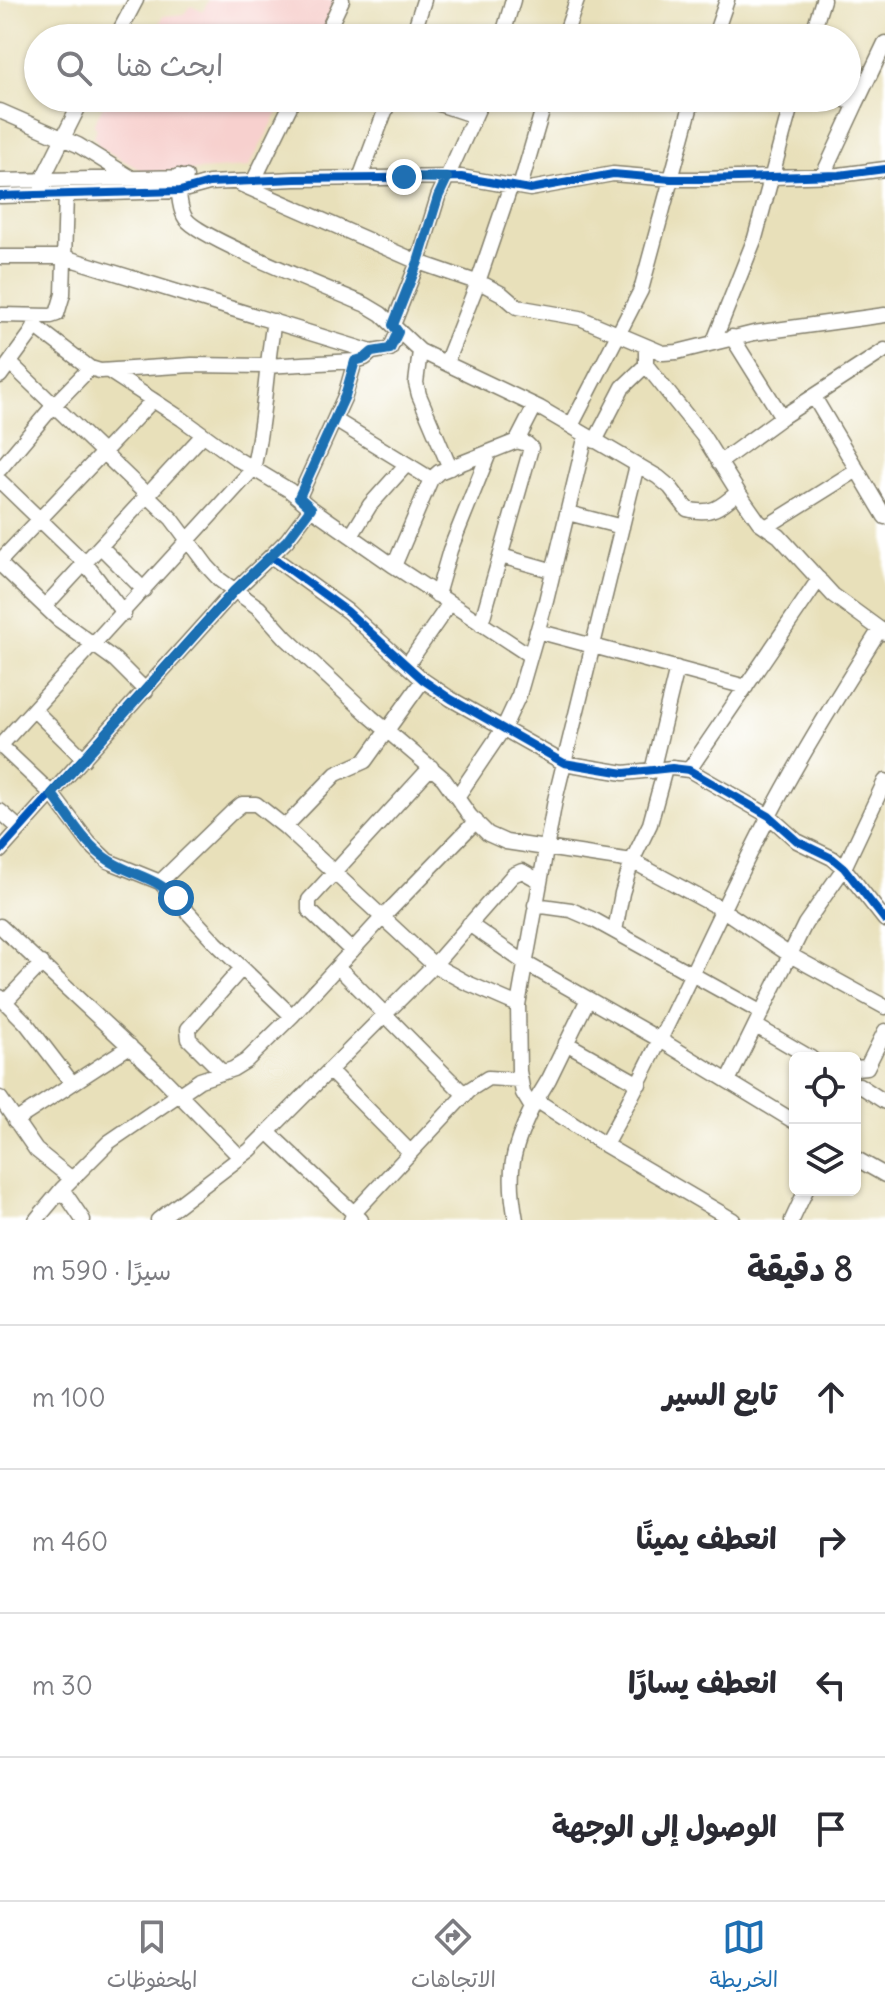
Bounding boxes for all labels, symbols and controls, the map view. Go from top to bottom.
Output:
search box [24,24,861,112]
icon: search [52,46,96,90]
text: ابحث هنا [116,46,223,84]
route end [386,159,422,195]
route start [158,880,194,916]
map controls [789,1052,861,1196]
button: locate [789,1052,861,1124]
button: layers [789,1124,861,1196]
text: 8 دقيقة [747,1247,853,1290]
text: سيرًا · 590 m [32,1254,171,1287]
text: تابع السير [663,1375,777,1413]
icon: ahead [809,1375,853,1419]
text: 100 m [32,1381,106,1414]
text: انعطف يمينًا [636,1519,777,1557]
icon: right [809,1519,853,1563]
text: 460 m [32,1525,108,1558]
text: انعطف يسارًا [628,1663,777,1701]
icon: left [809,1663,853,1707]
text: 30 m [32,1669,93,1702]
text: الوصول إلى الوجهة [552,1807,777,1845]
icon: arrive [809,1807,853,1851]
tab: المحفوظات [107,1915,197,1999]
tab: الاتجاهات [411,1915,496,1999]
tab: الخريطة [710,1915,778,1999]

